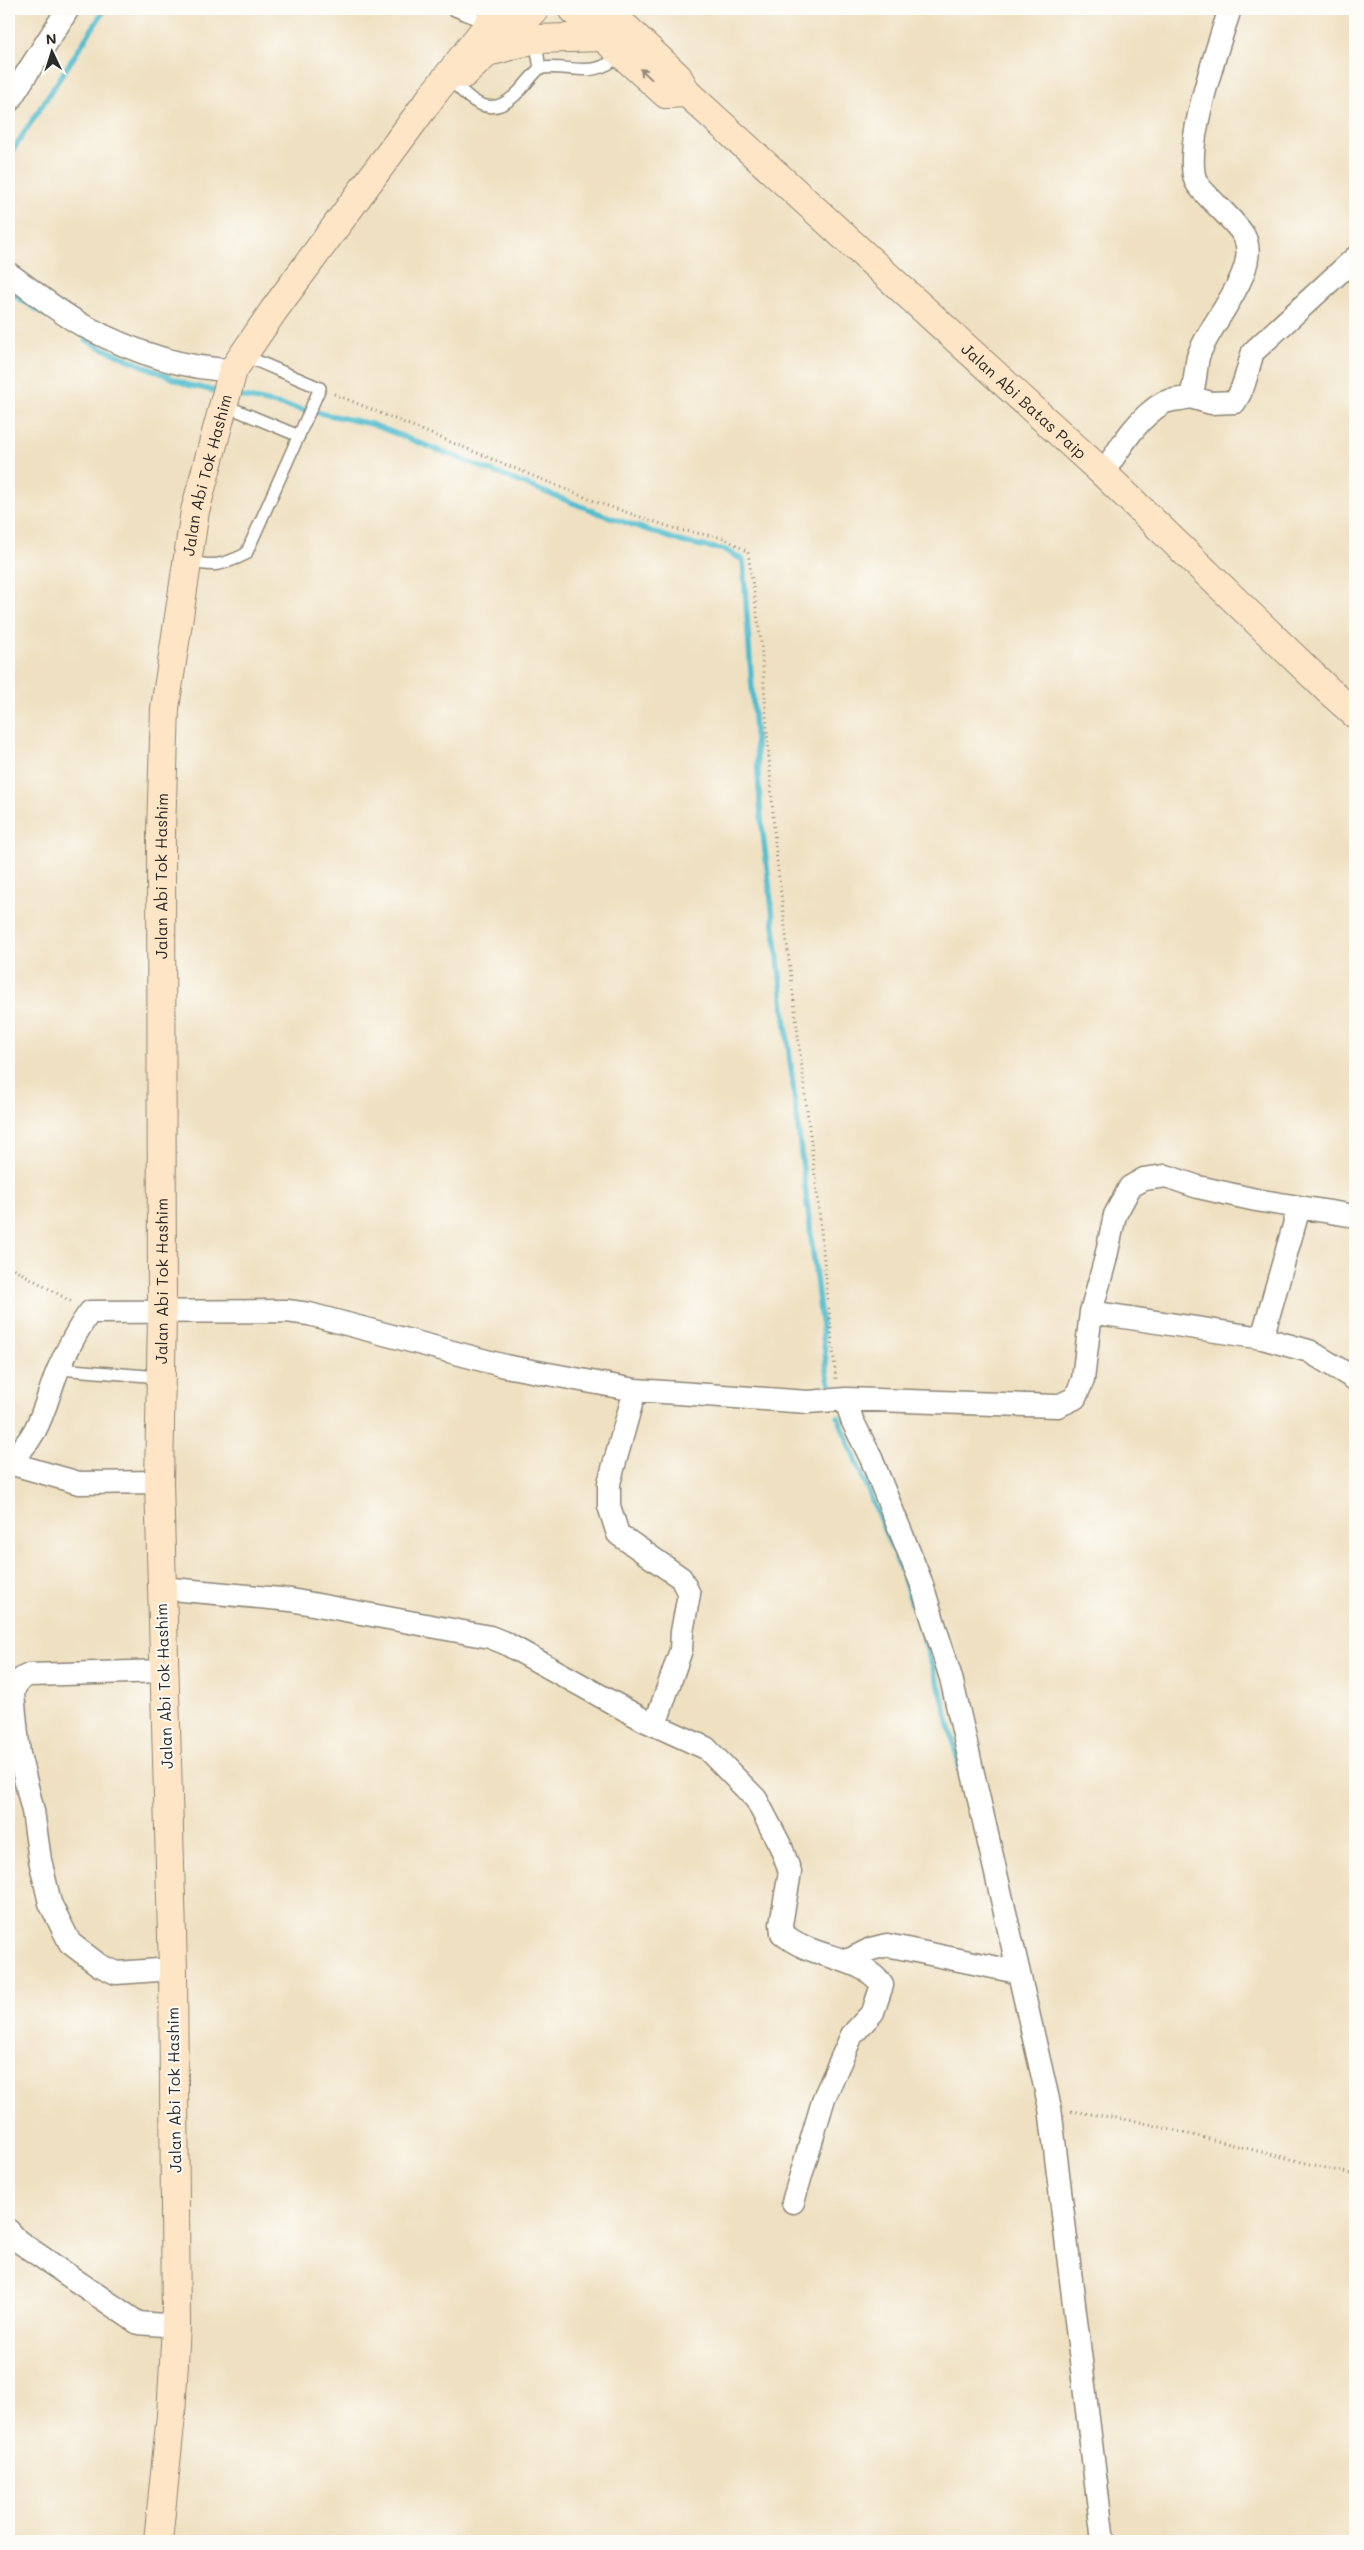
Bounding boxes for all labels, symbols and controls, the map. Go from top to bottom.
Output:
north arrow [28,28,78,78]
text: N [45,29,57,48]
one-way arrow [639,68,652,80]
street label: Jalan Abi Batas Paip [957,338,1092,463]
street label: Jalan Abi Tok Hashim [177,392,236,557]
street label: Jalan Abi Tok Hashim [150,793,172,959]
street label: Jalan Abi Tok Hashim [150,1198,172,1364]
street label: Jalan Abi Tok Hashim [150,1603,177,1769]
street label: Jalan Abi Tok Hashim [162,2007,185,2173]

